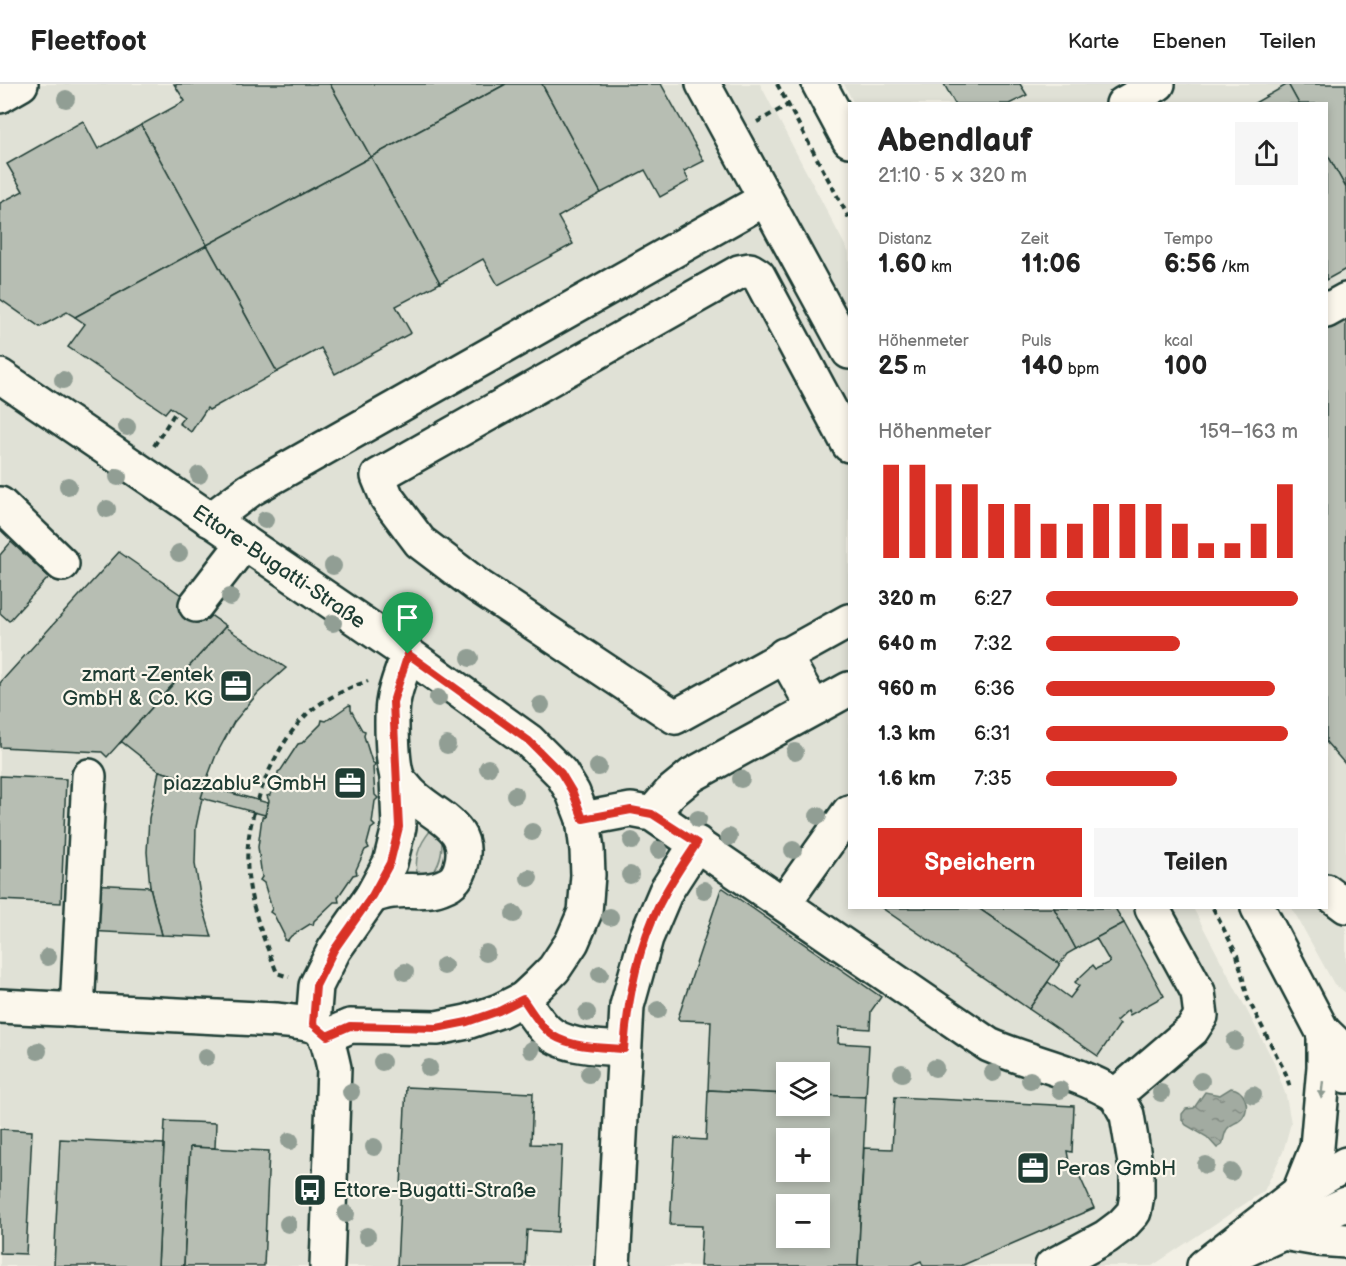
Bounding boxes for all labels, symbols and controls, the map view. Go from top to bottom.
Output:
text: Fleetfoot [30,25,146,58]
text: Karte [1068,29,1119,54]
text: Ebenen [1152,29,1226,54]
text: Teilen [1259,29,1316,54]
text: Abendlauf [878,121,1032,161]
button: share [1235,122,1298,185]
text: 21:10 · 5 × 320 m [878,164,1027,188]
text: Distanz [878,230,932,249]
text: Zeit [1021,230,1049,249]
text: Tempo [1164,230,1213,249]
text: 1.60 [878,249,927,280]
text: 11:06 [1021,249,1081,280]
text: 6:56 [1164,249,1217,280]
text: km [927,258,952,277]
text: /km [1217,258,1249,277]
text: Höhenmeter [878,332,968,351]
text: Puls [1021,332,1051,351]
text: kcal [1164,332,1193,351]
text: 25 [878,351,909,382]
text: 140 [1021,351,1063,382]
text: 100 [1164,351,1207,382]
text: m [909,360,926,379]
text: bpm [1063,360,1099,379]
text: Höhenmeter [878,420,991,444]
text: 159–163 m [1200,420,1298,444]
street label: Ettore-Bugatti-Straße [188,500,370,634]
text: 320 m [878,587,936,611]
text: 6:27 [974,587,1012,611]
pin [382,592,433,654]
icon: arrive [391,601,424,634]
text: 640 m [878,632,937,656]
text: 7:32 [974,632,1012,656]
place label: zmart -Zentek GmbH & Co. KG [62,662,214,711]
office icon: zmart -Zentek GmbH & Co. KG [218,668,254,704]
text: 960 m [878,677,937,701]
text: 6:36 [974,677,1015,701]
text: 1.3 km [878,722,935,746]
text: 6:31 [974,722,1010,746]
office icon: piazzablu² GmbH [332,765,368,801]
text: 1.6 km [878,767,936,791]
text: 7:35 [974,767,1012,791]
place label: piazzablu² GmbH [163,771,327,796]
button: Speichern [878,828,1082,897]
button: Teilen [1094,828,1298,897]
map controls [776,1062,830,1248]
button: layers [776,1062,830,1116]
one-way arrow [1317,1081,1327,1100]
button: + [776,1128,830,1182]
office icon: Peras GmbH [1015,1150,1051,1186]
place label: Peras GmbH [1056,1156,1176,1181]
bus stop icon: Ettore-Bugatti-Straße [292,1172,328,1208]
place label: Ettore-Bugatti-Straße [333,1178,536,1203]
button: − [776,1194,830,1248]

